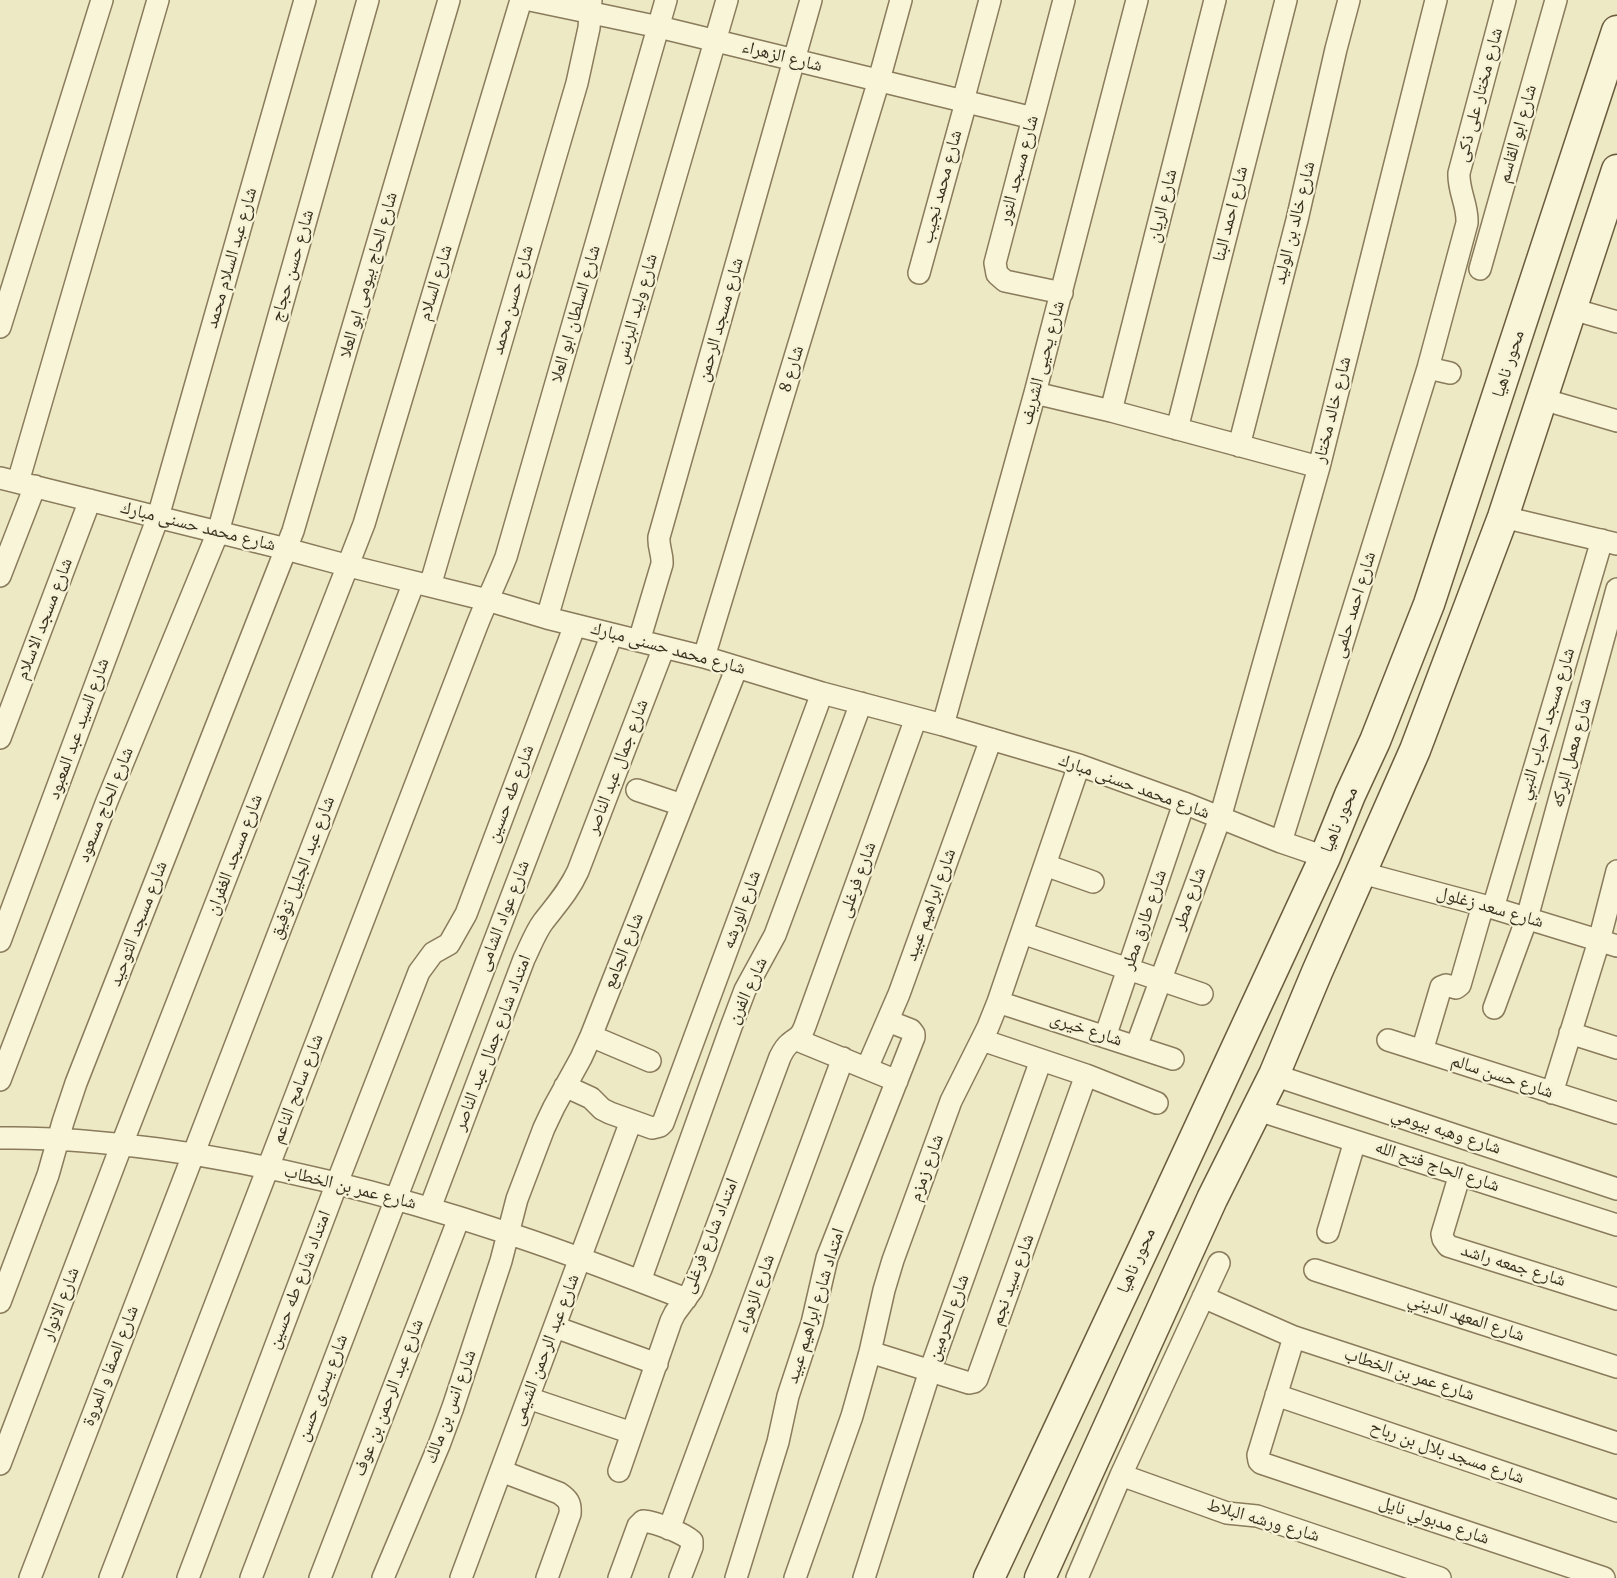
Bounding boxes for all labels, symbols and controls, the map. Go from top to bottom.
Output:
street label: شارع مختار على ذكى [1452,25,1508,165]
street label: شارع الزهراء [739,37,825,77]
street label: شارع ابو القاسم [1494,82,1542,186]
street label: شارع مسجد النور [994,113,1044,227]
street label: شارع محمد نجيب [916,128,968,246]
street label: شارع خالد بن الوليد [1269,159,1321,287]
street label: شارع احمد البنا [1209,164,1253,264]
street label: شارع الريان [1143,167,1183,245]
street label: شارع عبد السلام محمد [202,185,262,331]
street label: شارع الحاج بيومى ابو العلا [335,189,403,361]
street label: شارع حسن حجاج [267,207,319,325]
street label: شارع السلام [414,242,458,324]
street label: شارع حسن محمد [487,243,539,357]
street label: شارع السلطان ابو العلا [546,243,606,385]
street label: شارع وليد البرنس [611,251,663,367]
street label: شارع مسجد الرحمن [693,255,749,385]
street label: شارع يحيى الشريف [1016,298,1070,428]
street label: محور ناهيا [1488,328,1530,400]
street label: شارع 8 [775,343,809,395]
street label: شارع خالد مختار [1309,354,1357,466]
street label: شارع محمد حسنى مبارك [118,497,278,557]
street label: شارع احمد حلمى [1329,549,1381,661]
street label: شارع مسجد الاسلام [12,555,78,683]
street label: شارع محمد حسنى مبارك [588,618,748,680]
street label: شارع مسجد احباب النبي [1514,645,1580,803]
street label: شارع السيد عبد المعبود [43,655,115,803]
street label: شارع جمال عبد الناصر [582,696,654,838]
street label: شارع معمل البركه [1547,696,1597,810]
street label: شارع طه حسين [482,742,540,846]
street label: شارع الحاج مسعود [73,744,139,866]
street label: شارع محمد حسنى مبارك [1056,750,1212,824]
street label: محور ناهيا [1316,784,1364,856]
street label: شارع مسجد الغفران [202,791,268,919]
street label: شارع عبد الجليل توفيق [266,793,340,943]
street label: شارع فرغلى [834,839,882,921]
street label: شارع ابراهيم عبيد [901,846,961,964]
street label: شارع مسجد التوحيد [105,858,173,990]
street label: شارع عواد الشامى [473,858,535,974]
street label: شارع مطر [1169,865,1211,933]
street label: شارع طارق مطر [1118,867,1172,973]
street label: شارع الورشه [718,868,766,952]
street label: شارع سعد زغلول [1434,882,1546,934]
street label: شارع الجامع [599,910,649,992]
street label: امتداد شارع جمال عبد الناصر [449,952,537,1134]
street label: شارع الفرن [723,954,773,1028]
street label: شارع خيرى [1047,1008,1125,1052]
street label: شارع سامح الناعم [267,1031,329,1147]
street label: شارع حسن سالم [1448,1050,1556,1104]
street label: شارع وهبه بيومي [1388,1104,1504,1160]
street label: شارع زمزم [905,1132,949,1204]
street label: شارع الحاج فتح الله [1372,1137,1502,1197]
street label: شارع عمر بن الخطاب [281,1161,419,1215]
street label: امتداد شارع فرغلى [678,1175,744,1297]
street label: امتداد شارع طه حسين [264,1208,336,1352]
street label: محور ناهيا [1113,1225,1161,1297]
street label: امتداد شارع ابراهيم عبيد [782,1226,850,1386]
street label: شارع سيد نجم [986,1231,1040,1329]
street label: شارع جمعه راشد [1458,1240,1568,1292]
street label: شارع الزهراء [732,1252,780,1336]
street label: شارع الانوار [37,1264,85,1344]
street label: شارع عبد الرحمن الشيمى [507,1271,585,1429]
street label: شارع الحرمين [923,1272,975,1364]
street label: شارع المعهد الديني [1405,1289,1527,1347]
street label: شارع الصفا و المروة [78,1303,144,1429]
street label: شارع عبد الرحمن بن عوف [349,1316,429,1480]
street label: شارع يسرى حسن [293,1331,353,1445]
street label: شارع عمر بن الخطاب [1341,1344,1477,1406]
street label: شارع انس بن مالك [420,1347,482,1467]
street label: شارع مسجد بلال بن رباح [1367,1416,1527,1490]
street label: شارع مدبولي نايل [1376,1492,1492,1550]
street label: شارع ورشه البلاط [1204,1495,1322,1547]

